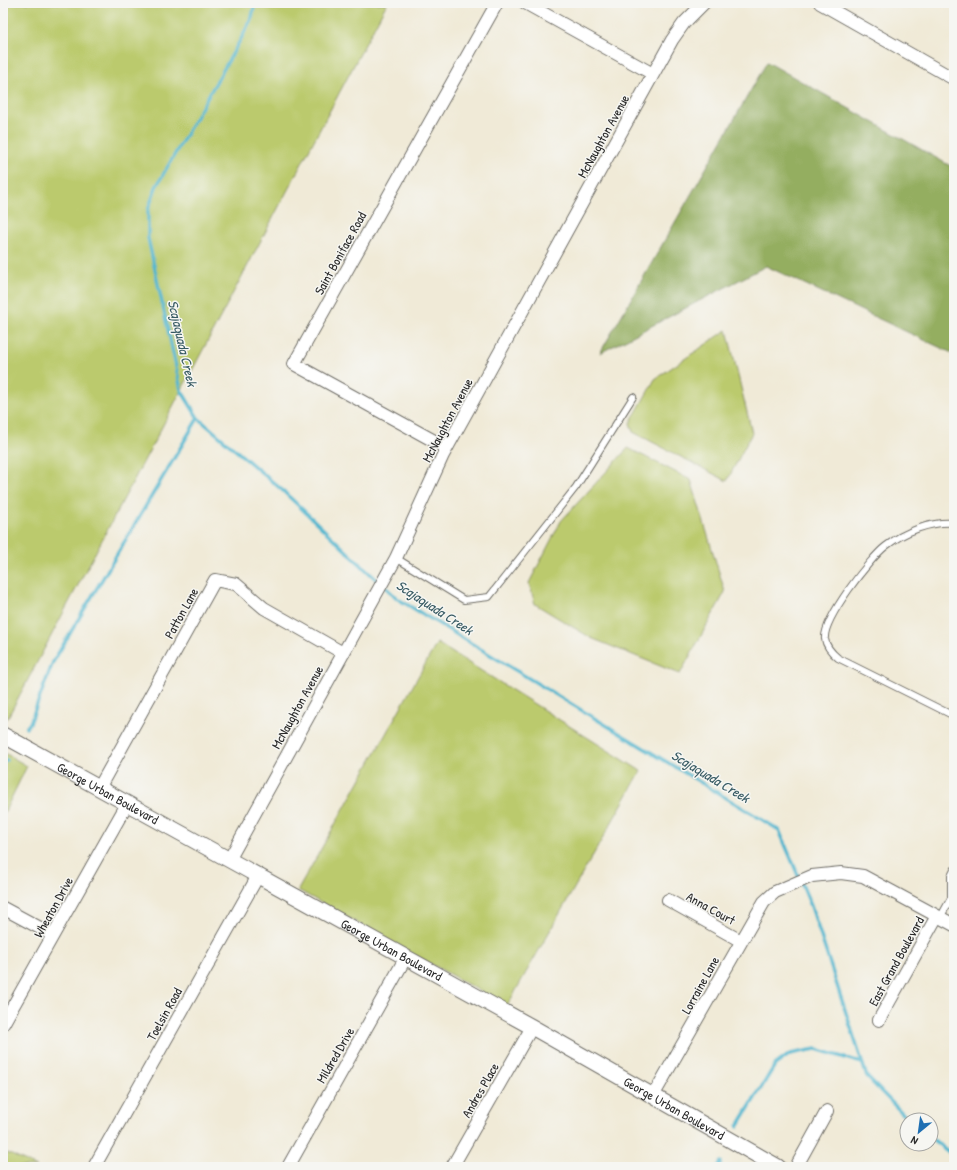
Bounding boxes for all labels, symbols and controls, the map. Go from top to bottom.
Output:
street label: McNaughton Avenue [573,91,633,181]
street label: Saint Boniface Road [310,208,370,298]
water label: Scajaquada Creek [163,298,202,389]
street label: McNaughton Avenue [417,375,477,465]
water label: Scajaquada Creek [392,575,478,640]
street label: Patton Lane [160,584,202,642]
street label: McNaughton Avenue [267,662,327,752]
water label: Scajaquada Creek [668,745,755,808]
street label: George Urban Boulevard [54,758,162,828]
street label: Wheaton Drive [29,873,77,941]
street label: Anna Court [683,887,739,929]
street label: East Grand Boulevard [864,913,928,1009]
street label: George Urban Boulevard [338,914,446,985]
street label: Lorraine Lane [677,953,723,1017]
street label: Toelsin Road [142,984,186,1044]
street label: Mildred Drive [312,1024,358,1086]
street label: Andres Place [457,1059,503,1121]
street label: George Urban Boulevard [621,1072,728,1144]
north arrow [899,1112,939,1152]
text: N [908,1133,920,1148]

